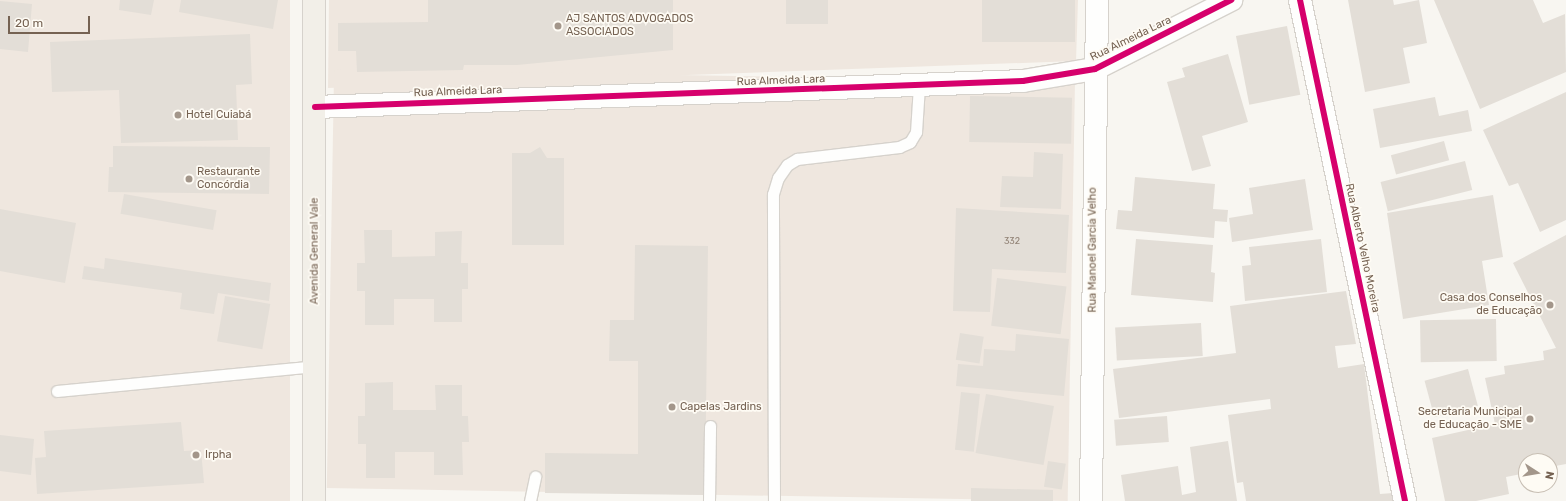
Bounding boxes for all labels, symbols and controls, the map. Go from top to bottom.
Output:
scale bar [10,8,92,34]
place label: AJ SANTOS ADVOGADOS ASSOCIADOS [566,13,694,39]
street label: Rua Almeida Lara [1088,14,1174,64]
text: 20 m [15,16,43,30]
marker: AJ SANTOS ADVOGADOS ASSOCIADOS [553,21,563,31]
street label: Rua Almeida Lara [736,73,826,89]
street label: Rua Almeida Lara [413,84,503,100]
place label: Hotel Cuiabá [186,108,251,122]
marker: Hotel Cuiabá [173,110,183,120]
place label: Restaurante Concórdia [197,166,260,192]
marker: Restaurante Concórdia [184,174,194,184]
street label: Rua Alberto Velho Moreira [1342,182,1382,314]
street label: Rua Manoel Garcia Velho [1086,187,1100,313]
street label: Avenida General Vale [308,197,322,305]
house number: 332 [1004,236,1020,246]
place label: Casa dos Conselhos de Educação [1440,292,1542,318]
marker: Casa dos Conselhos de Educação [1545,300,1555,310]
place label: Capelas Jardins [680,400,762,414]
marker: Capelas Jardins [667,402,677,412]
place label: Secretaria Municipal de Educação - SME [1418,406,1522,432]
marker: Secretaria Municipal de Educação - SME [1525,414,1535,424]
place label: Irpha [205,448,232,462]
marker: Irpha [190,449,202,461]
north arrow [1518,453,1558,493]
text: N [1542,470,1556,481]

